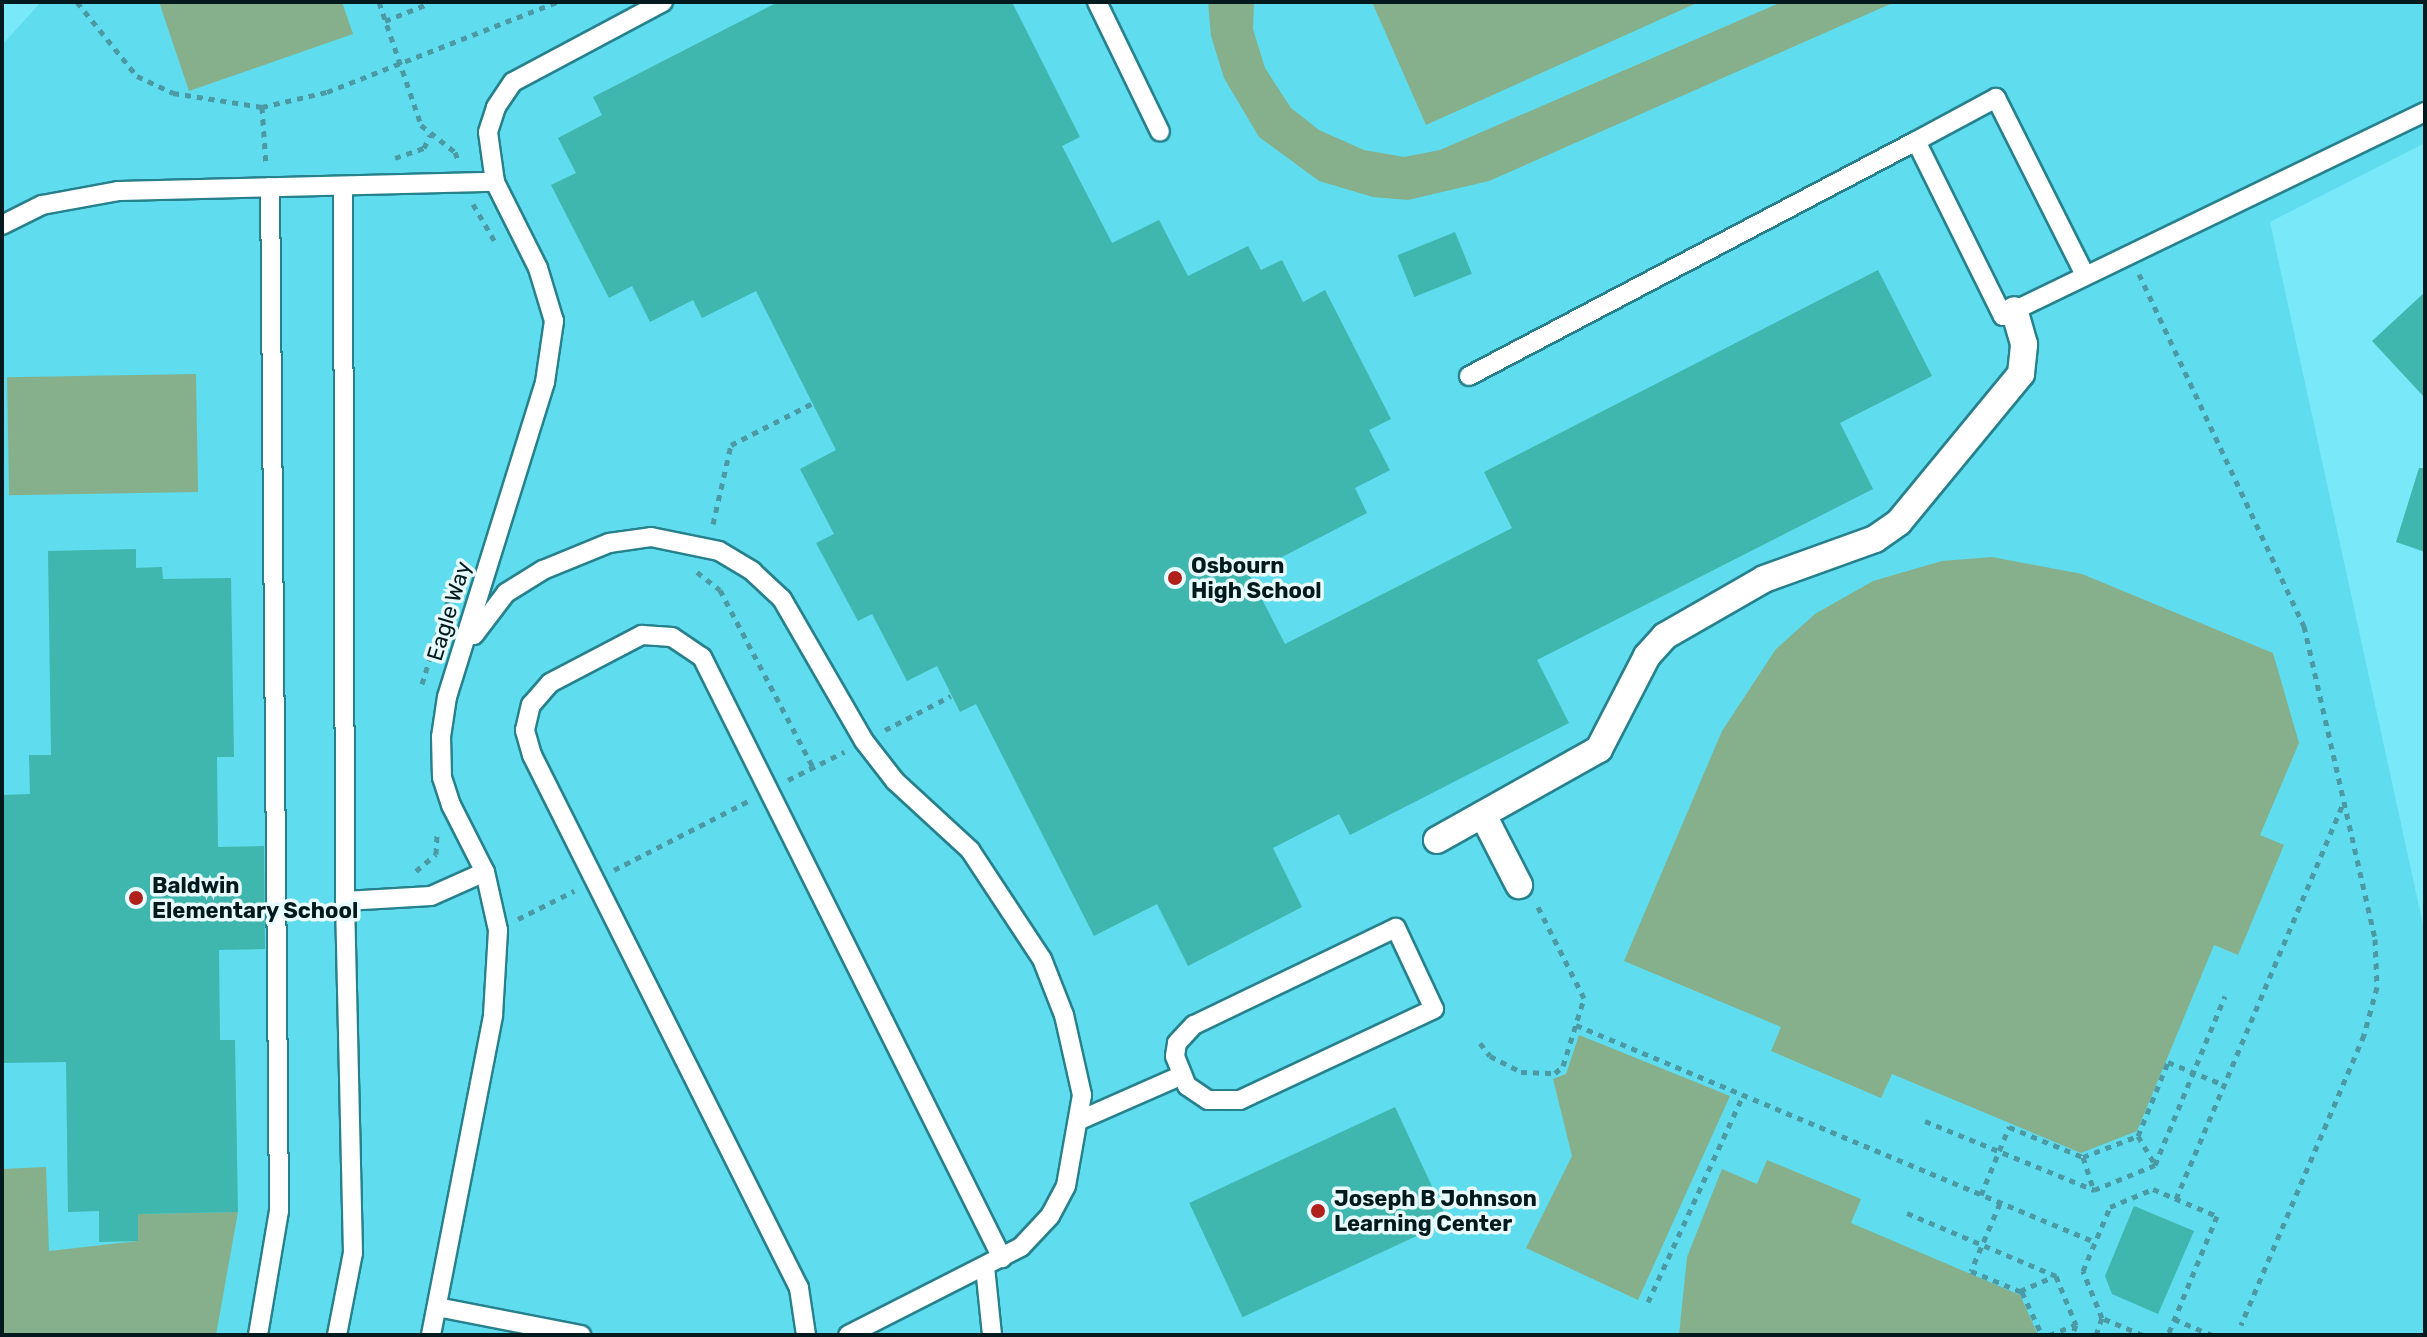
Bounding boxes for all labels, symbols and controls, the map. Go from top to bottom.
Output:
place label: Osbourn High School [1191,552,1322,604]
street label: Eagle Way [421,558,477,664]
marker: Osbourn High School [1166,569,1184,587]
place label: Baldwin Elementary School [152,872,359,924]
marker: Baldwin Elementary School [127,889,145,907]
place label: Joseph B Johnson Learning Center [1334,1185,1537,1236]
marker: Joseph B Johnson Learning Center [1309,1202,1327,1220]

